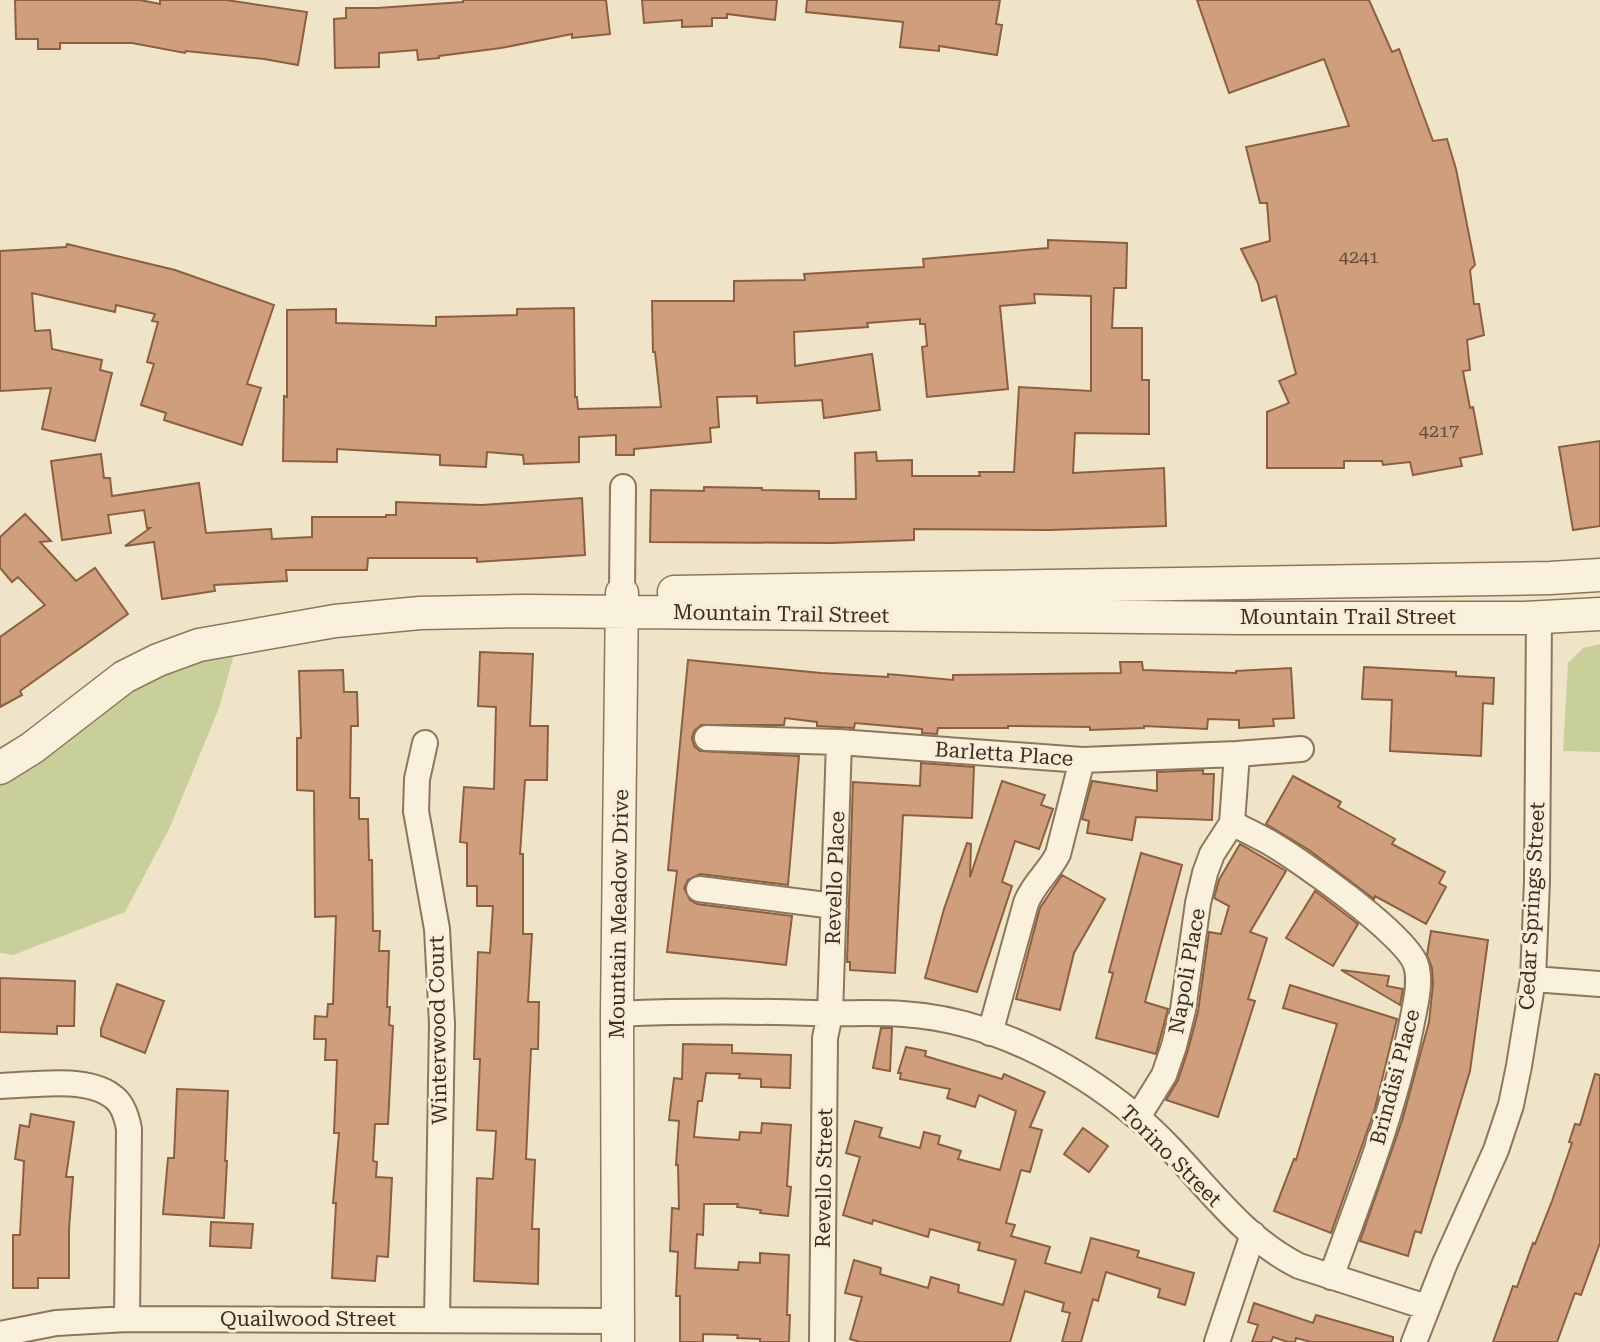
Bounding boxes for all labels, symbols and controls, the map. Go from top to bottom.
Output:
house number: 4241 [1339,246,1379,267]
house number: 4217 [1419,420,1459,441]
street label: Mountain Trail Street [673,600,890,628]
street label: Mountain Trail Street [1240,605,1456,629]
street label: Barletta Place [934,737,1074,771]
street label: Mountain Meadow Drive [605,789,633,1039]
street label: Cedar Springs Street [1515,801,1549,1011]
street label: Revello Place [821,811,849,945]
street label: Napoli Place [1164,906,1210,1036]
street label: Winterwood Court [424,935,452,1125]
street label: Brindisi Place [1365,1007,1425,1147]
street label: Torino Street [1116,1101,1227,1212]
street label: Revello Street [811,1108,837,1248]
street label: Quailwood Street [220,1307,396,1331]

